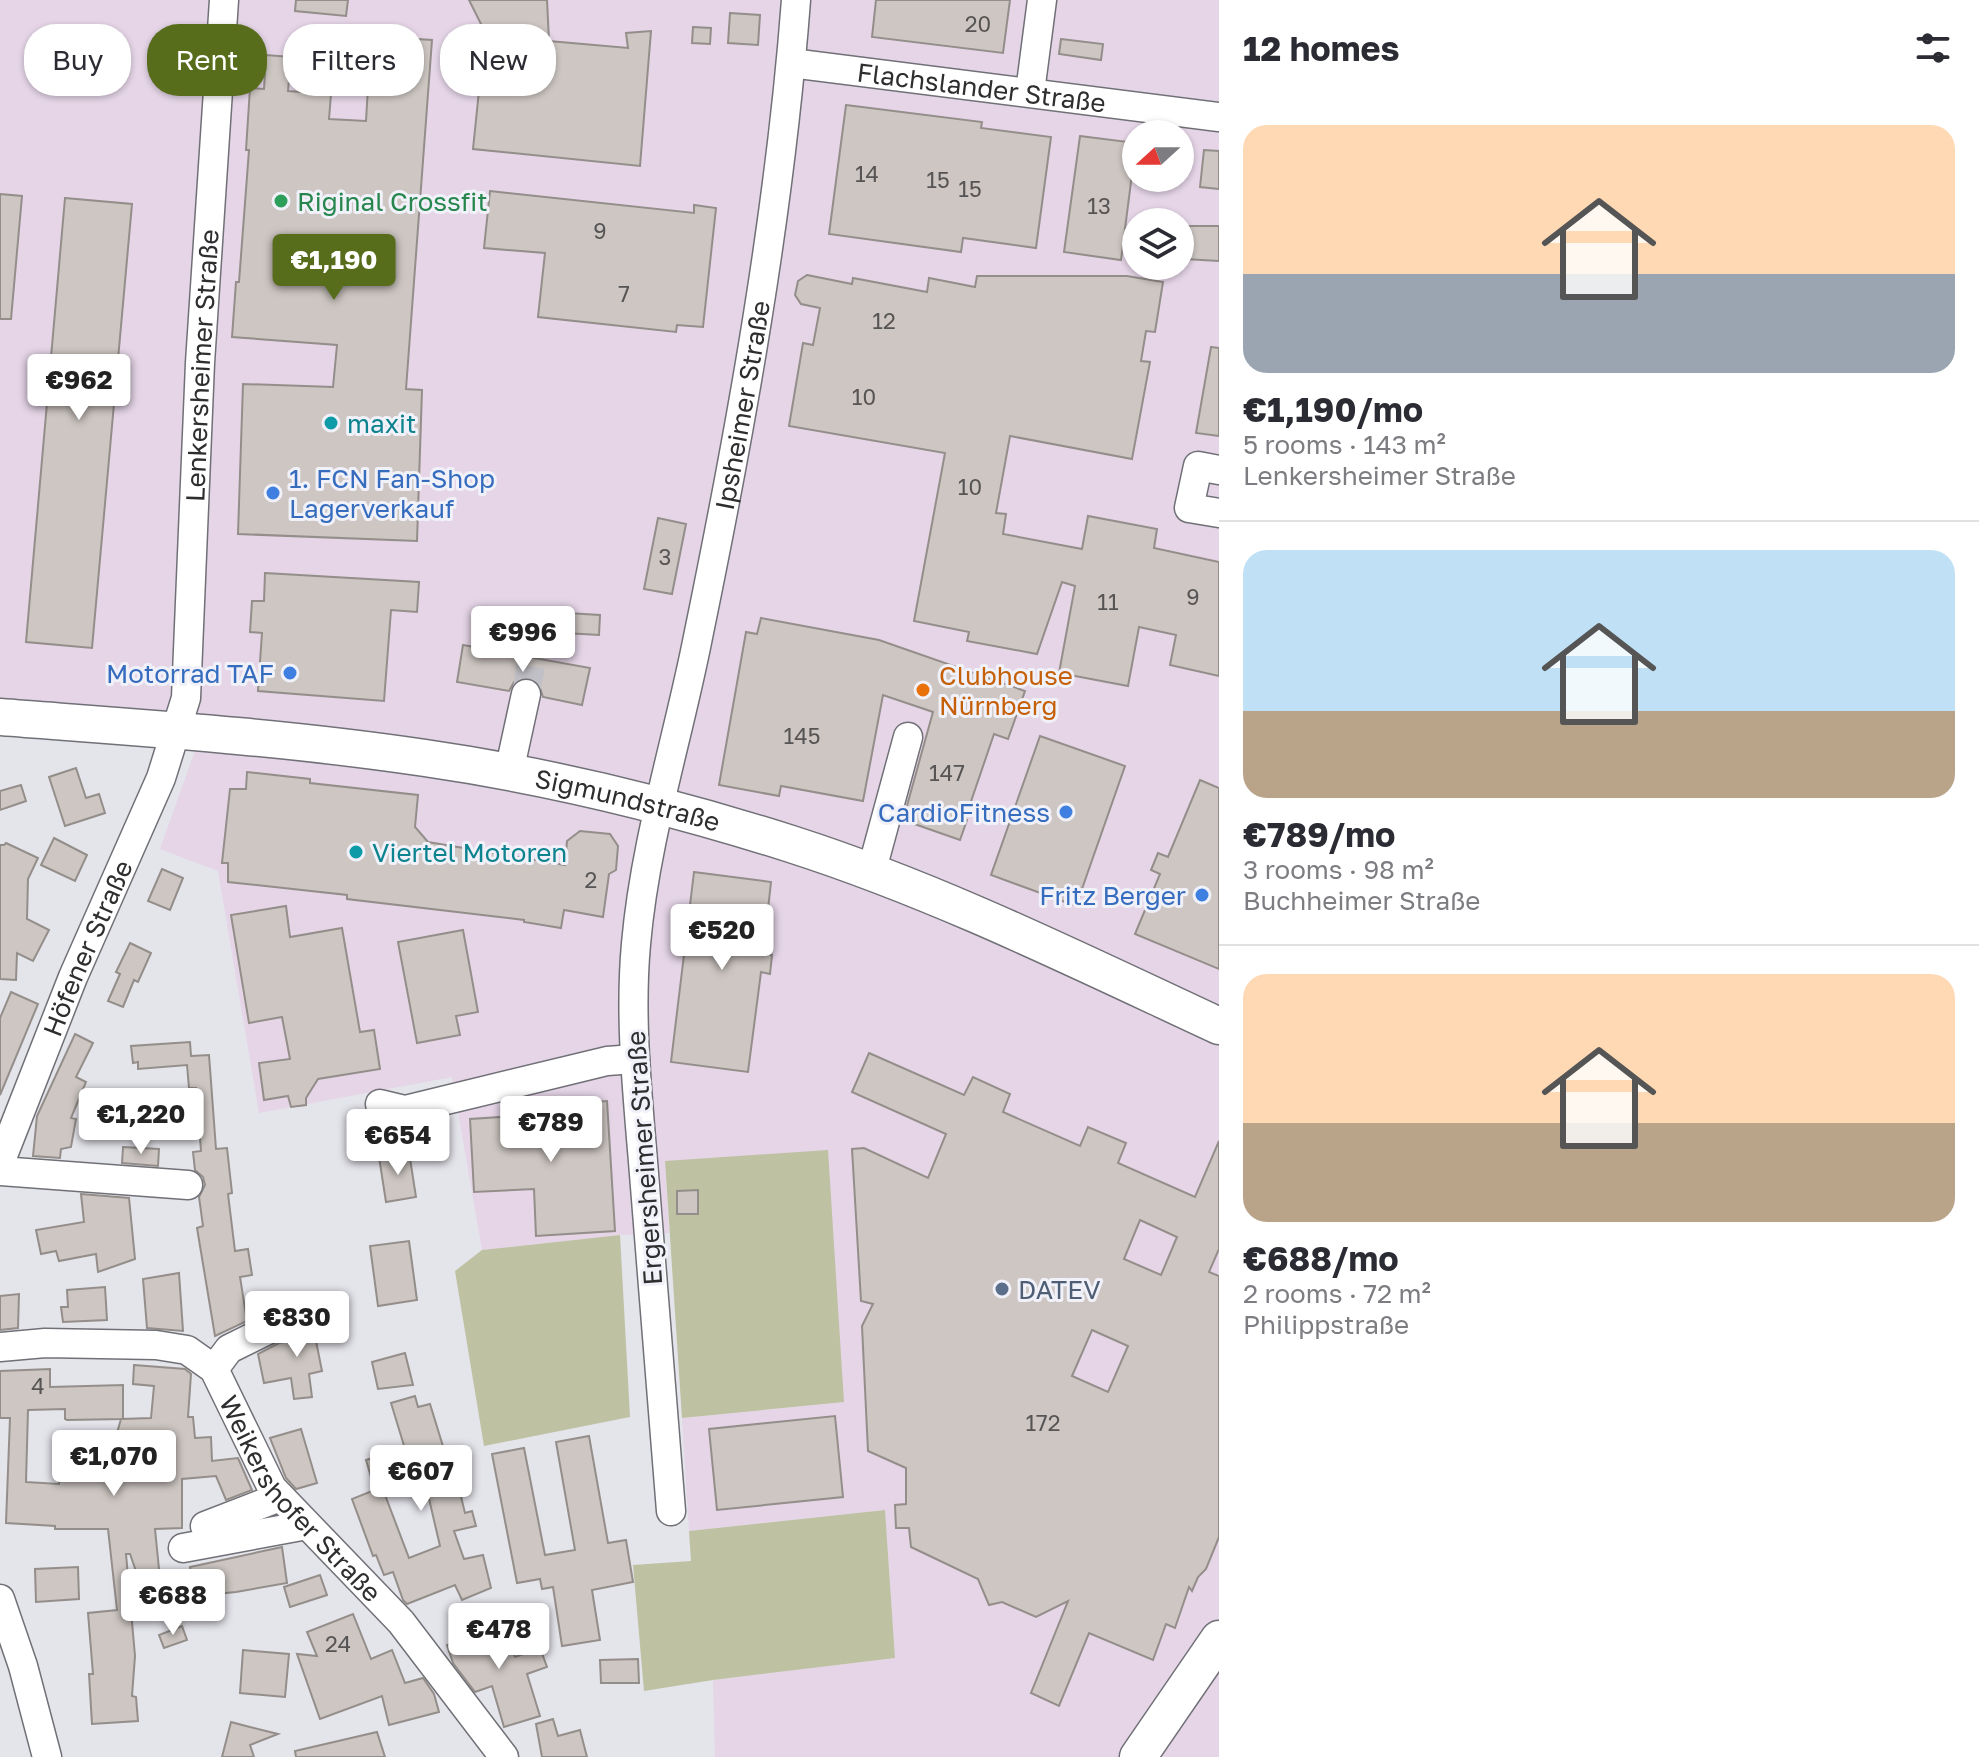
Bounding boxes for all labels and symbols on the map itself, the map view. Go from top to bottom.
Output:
house number: 20 [965,10,991,37]
street label: Flachslander Straße [855,56,1108,118]
north arrow [1122,120,1194,192]
house number: 14 [855,160,879,187]
house number: 15 [926,166,950,193]
house number: 15 [958,175,982,202]
place label: Riginal Crossfit [297,186,488,217]
marker: Riginal Crossfit [272,192,290,210]
house number: 13 [1087,192,1111,219]
house number: 9 [593,217,607,244]
street label: Lenkersheimer Straße [179,228,224,503]
pin: €1,190 [269,234,399,302]
house number: 7 [618,280,630,307]
street label: Ipsheimer Straße [708,298,775,513]
house number: 12 [872,307,896,334]
pin: €962 [32,354,126,422]
house number: 10 [852,383,876,410]
place label: maxit [347,408,416,439]
marker: maxit [322,414,340,432]
place label: 1. FCN Fan-Shop Lagerverkauf [289,463,495,524]
house number: 10 [958,473,982,500]
marker: 1. FCN Fan-Shop Lagerverkauf [264,484,282,502]
house number: 3 [659,543,671,570]
house number: 9 [1186,583,1200,610]
house number: 11 [1097,588,1119,615]
pin: €996 [476,606,570,674]
place label: Motorrad TAF [106,658,274,689]
place label: Clubhouse Nürnberg [939,660,1073,721]
marker: Motorrad TAF [281,664,299,682]
marker: Clubhouse Nürnberg [914,681,932,699]
house number: 145 [784,722,820,749]
house number: 147 [929,759,965,786]
street label: Sigmundstraße [532,762,724,837]
place label: CardioFitness [878,797,1050,828]
marker: CardioFitness [1057,803,1075,821]
place label: Viertel Motoren [372,837,567,868]
marker: Viertel Motoren [347,843,365,861]
street label: Höfener Straße [36,855,138,1040]
house number: 2 [585,866,597,893]
place label: Fritz Berger [1039,880,1186,911]
marker: Fritz Berger [1193,886,1211,904]
pin: €520 [675,904,769,972]
street label: Ergersheimer Straße [620,1030,668,1286]
pin: €1,220 [76,1088,206,1156]
pin: €789 [504,1096,598,1164]
pin: €654 [351,1109,445,1177]
place label: DATEV [1018,1274,1101,1305]
marker: DATEV [993,1280,1011,1298]
pin: €830 [250,1291,344,1359]
house number: 4 [31,1372,45,1399]
street label: Weikershofer Straße [214,1390,388,1608]
house number: 172 [1025,1409,1061,1436]
pin: €1,070 [49,1430,179,1498]
pin: €607 [374,1445,468,1513]
pin: €688 [126,1569,220,1637]
pin: €478 [452,1603,546,1671]
house number: 24 [325,1630,351,1657]

